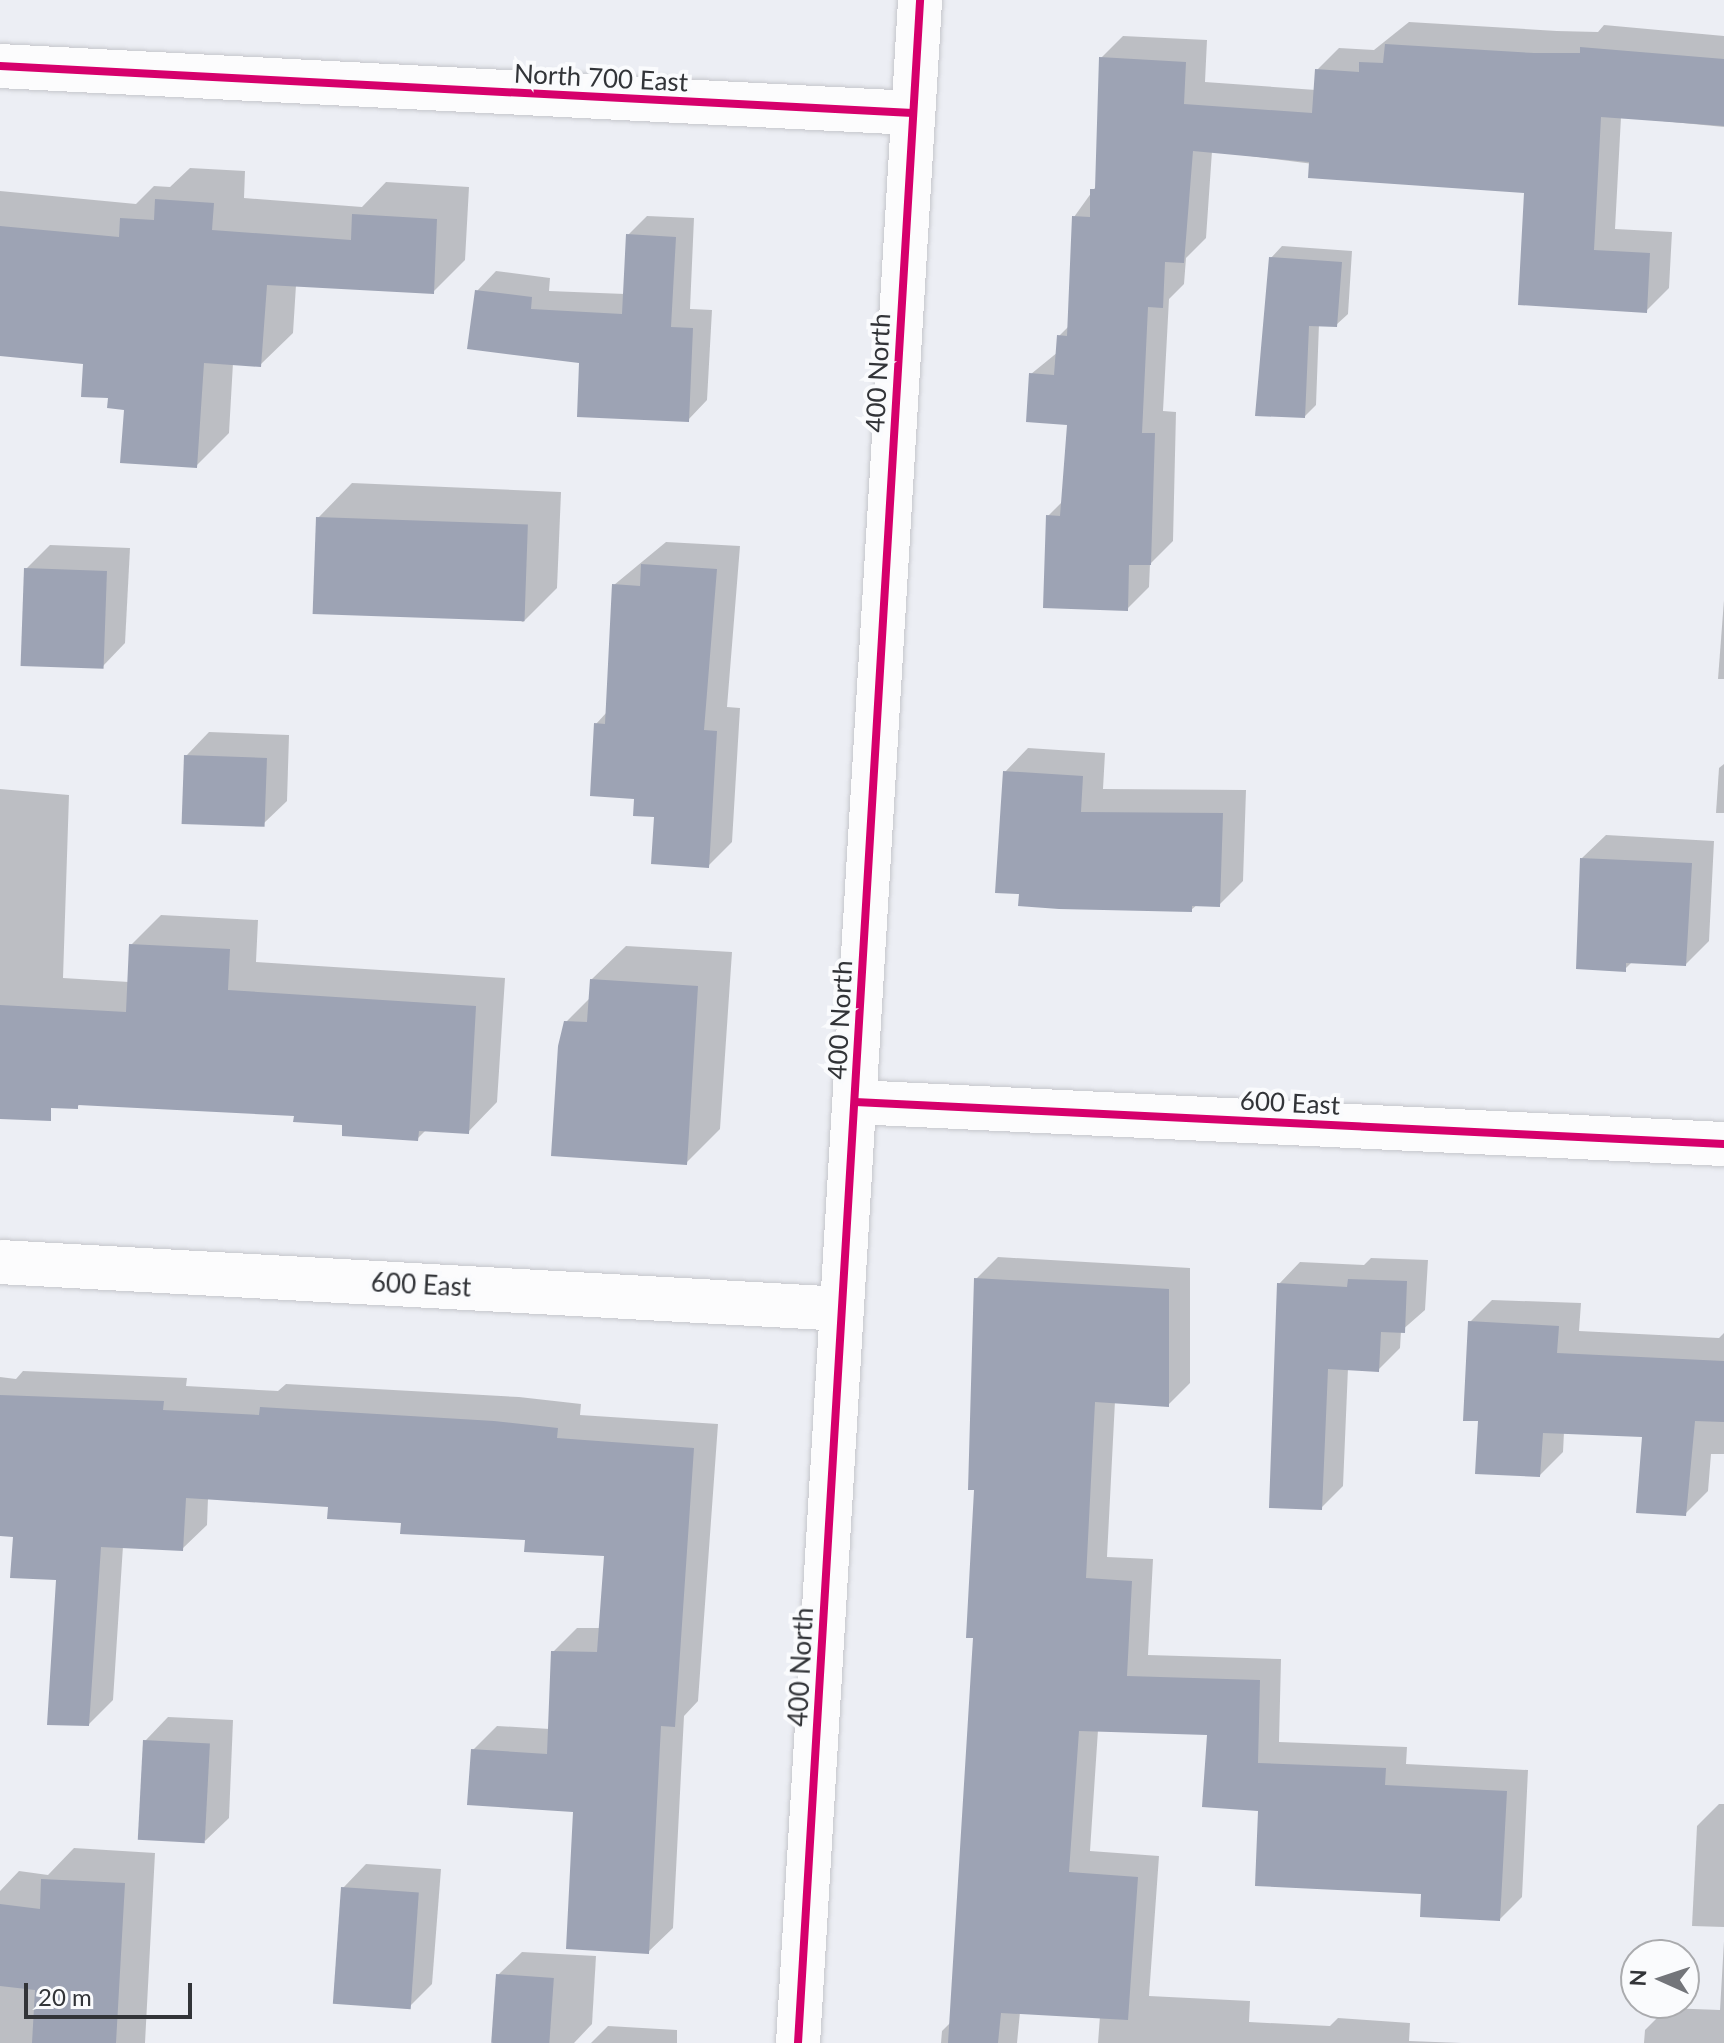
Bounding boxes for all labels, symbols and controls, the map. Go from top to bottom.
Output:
street label: North 700 East [513,58,689,98]
street label: 400 North [859,313,897,433]
street label: 400 North [821,960,859,1080]
street label: 600 East [1239,1085,1341,1121]
street label: 600 East [370,1267,472,1303]
street label: 400 North [782,1607,820,1727]
north arrow [1620,1939,1700,2019]
scale bar [28,1967,196,2017]
text: N [1624,1969,1651,1987]
text: 20 m [38,1982,92,2011]

